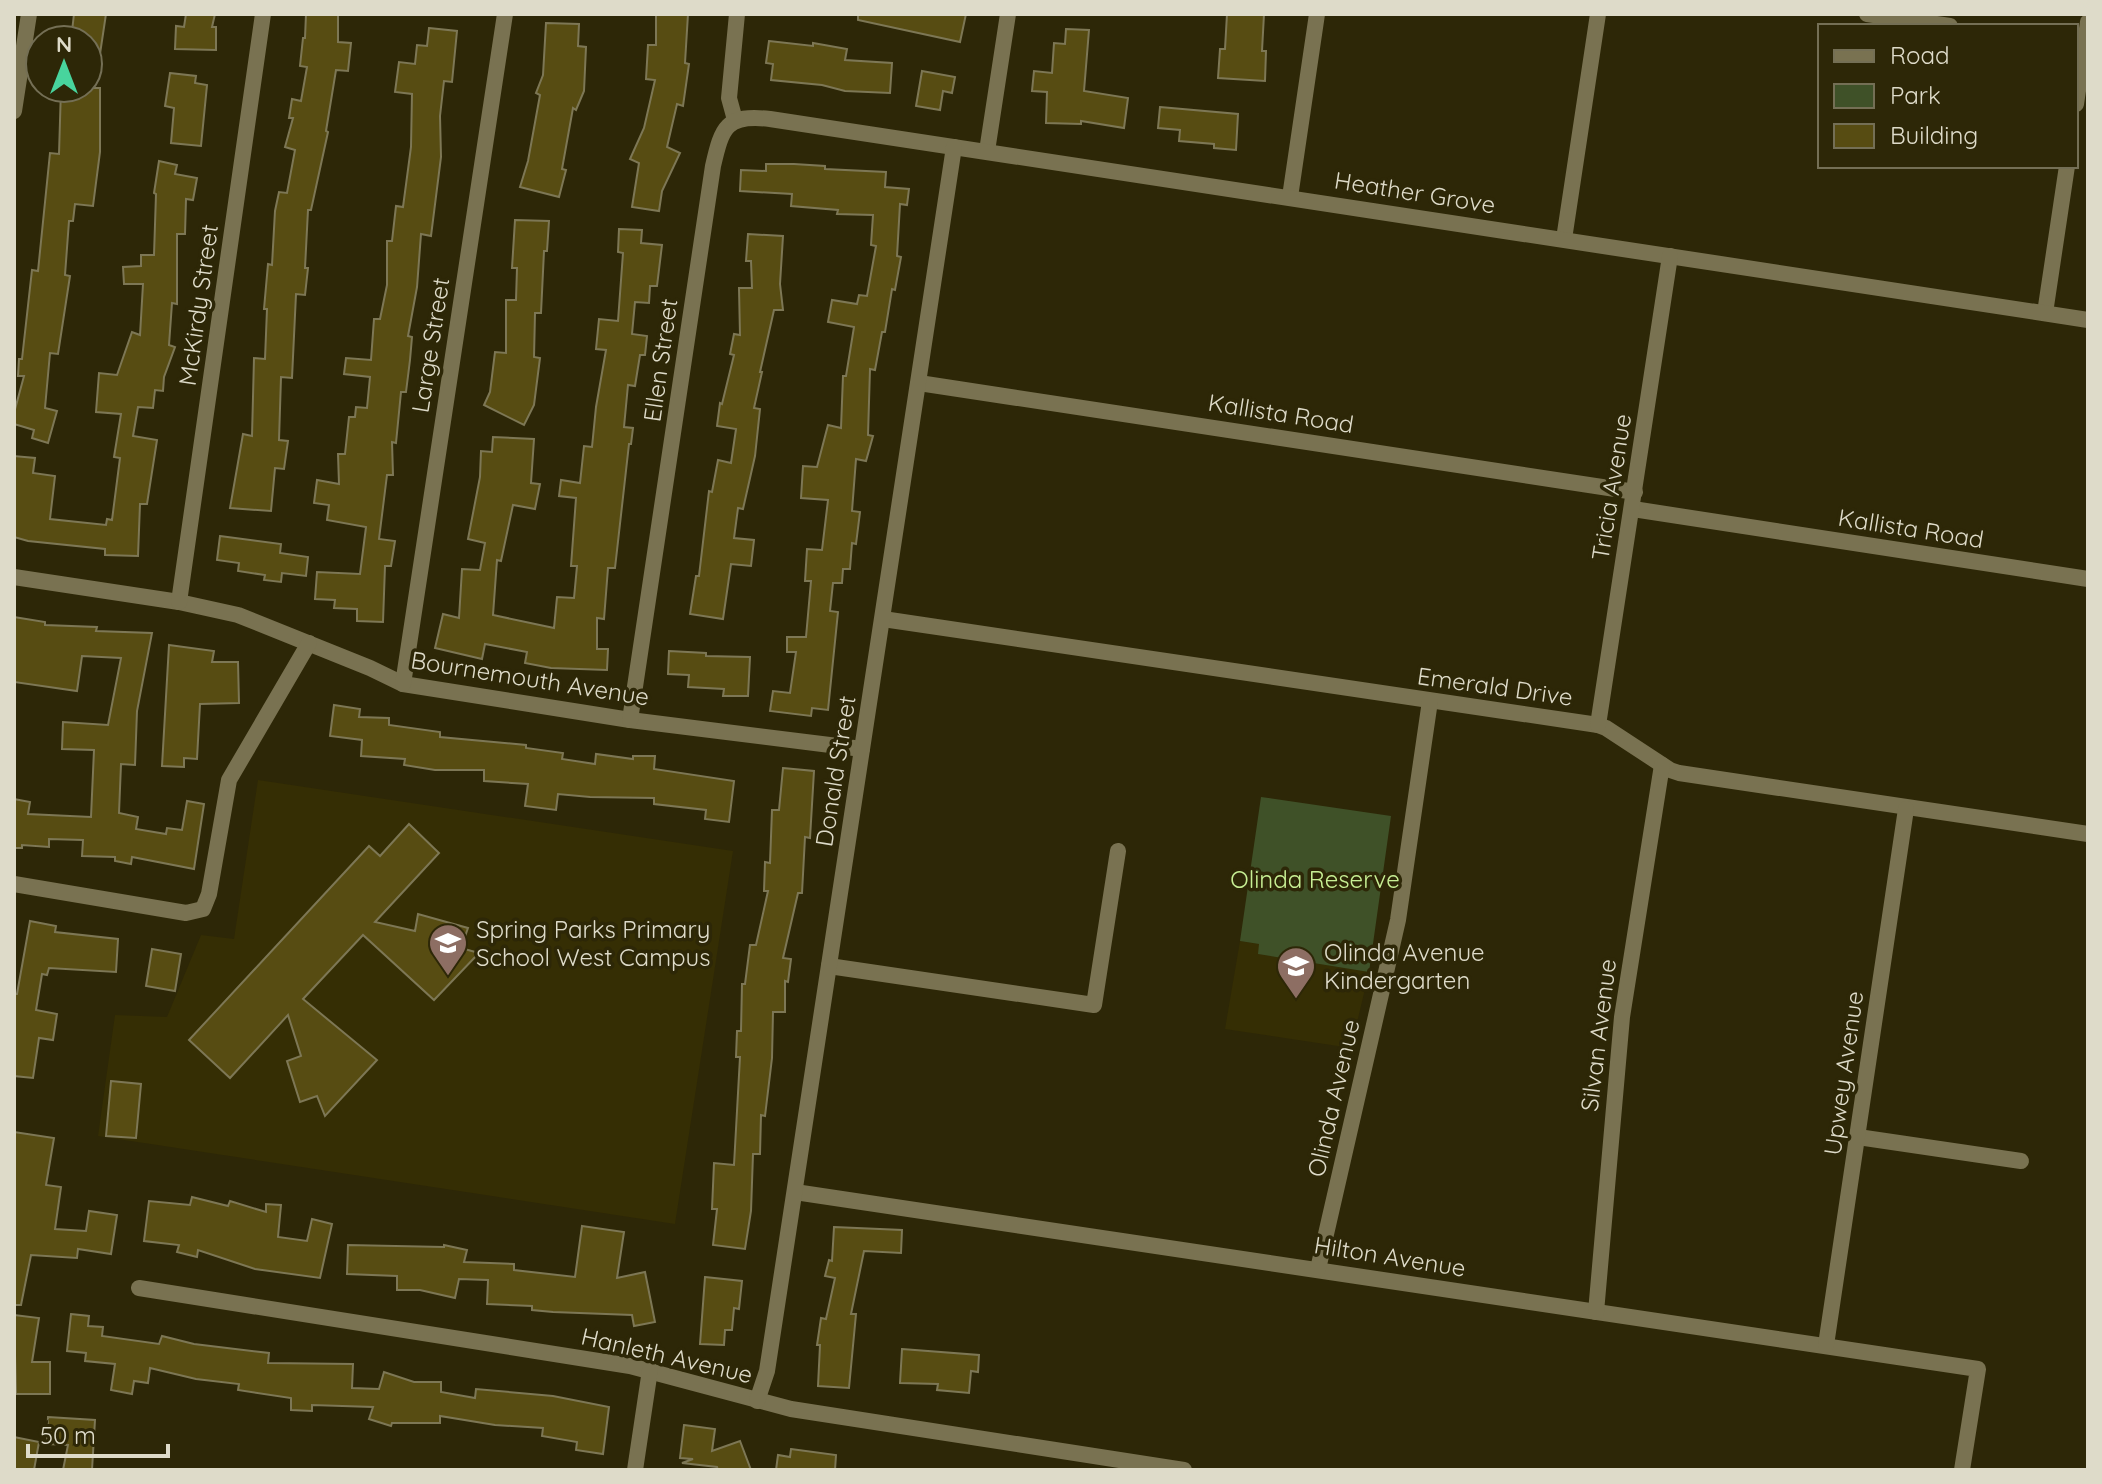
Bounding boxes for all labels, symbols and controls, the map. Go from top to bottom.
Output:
north arrow [24,24,104,104]
legend [1818,24,2078,168]
text: N [56,30,72,58]
text: Road [1890,40,1950,70]
text: Park [1890,80,1941,110]
text: Building [1890,120,1978,150]
street label: Heather Grove [1332,164,1498,220]
street label: McKirdy Street [172,222,224,388]
street label: Large Street [405,275,455,415]
street label: Ellen Street [637,297,683,423]
street label: Kallista Road [1206,387,1356,439]
street label: Tricia Avenue [1585,411,1637,563]
street label: Kallista Road [1836,502,1986,554]
street label: Bournemouth Avenue [409,644,651,712]
street label: Emerald Drive [1415,660,1575,712]
street label: Donald Street [808,693,862,849]
park label: Olinda Reserve [1230,864,1400,894]
place label: Spring Parks Primary School West Campus [476,914,711,972]
school or university icon: Spring Parks Primary School West Campus [427,922,469,977]
place label: Olinda Avenue Kindergarten [1324,937,1485,995]
school or university icon: Olinda Avenue Kindergarten [1275,945,1317,1000]
street label: Silvan Avenue [1574,957,1622,1113]
street label: Upwey Avenue [1817,989,1869,1157]
street label: Olinda Avenue [1300,1016,1366,1180]
street label: Hilton Avenue [1312,1229,1468,1283]
street label: Hanleth Avenue [578,1321,756,1389]
scale bar [28,1408,168,1458]
text: 50 m [40,1420,96,1450]

